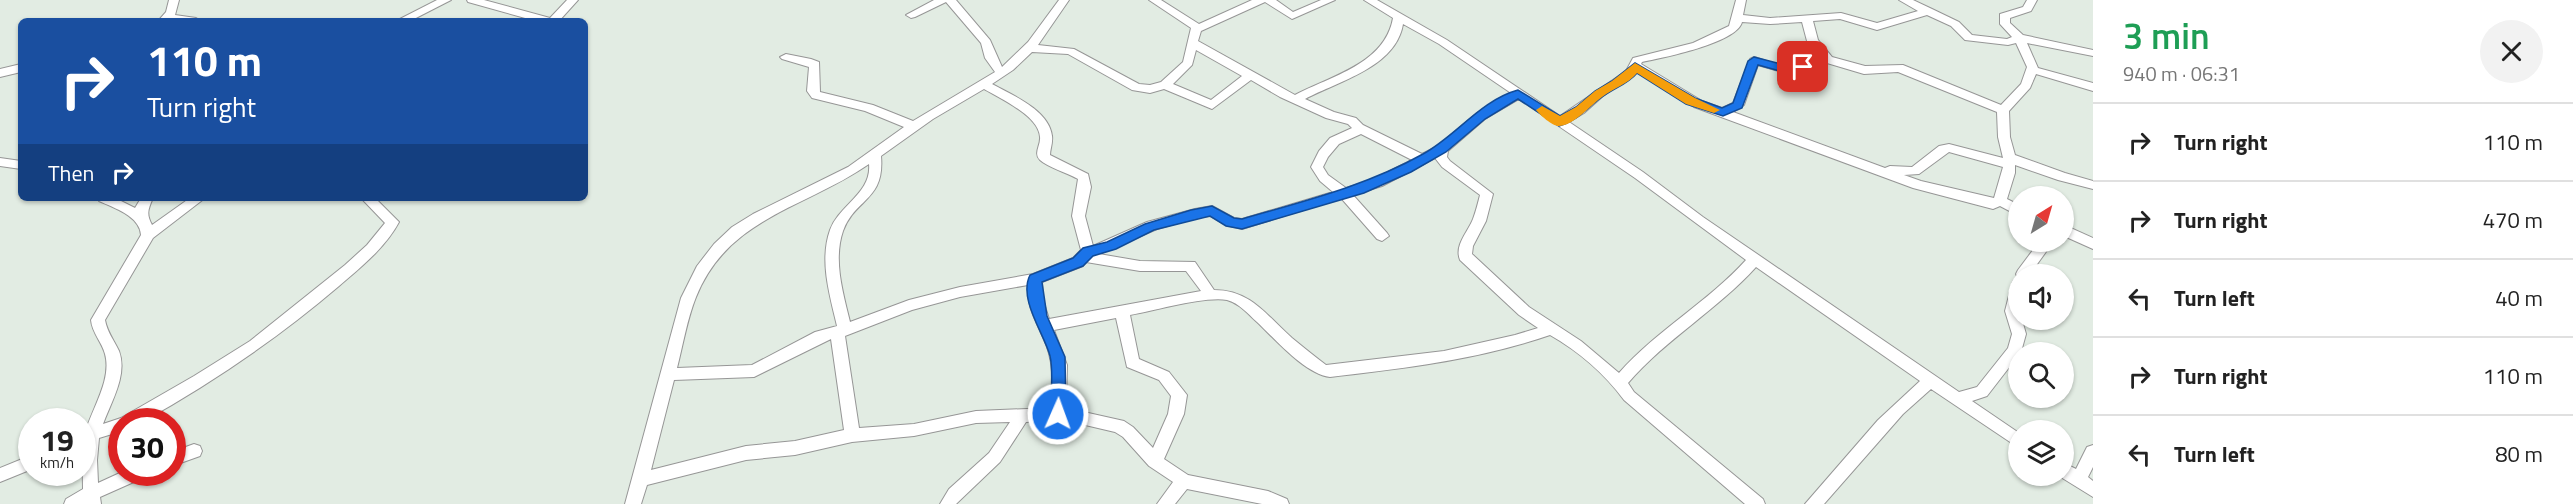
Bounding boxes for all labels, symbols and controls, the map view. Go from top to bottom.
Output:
text: 3 min [2123,8,2210,63]
button: close [2480,20,2543,83]
text: 110 m [147,28,262,92]
pin [1777,41,1828,92]
icon: right [48,42,126,120]
icon: arrive [1786,50,1819,83]
text: 940 m · 06:31 [2123,58,2240,89]
text: Turn right [147,86,256,127]
text: Turn right [2174,125,2268,159]
text: 110 m [2483,125,2543,159]
icon: right [2123,126,2156,159]
text: Then [48,156,94,190]
icon: right [106,156,139,189]
north arrow [2008,186,2074,252]
map controls [2008,186,2074,486]
text: Turn right [2174,203,2268,237]
text: 470 m [2483,203,2543,237]
icon: right [2123,204,2156,237]
button: sound [2008,264,2074,330]
text: Turn left [2174,281,2255,315]
text: 40 m [2495,281,2543,315]
icon: left [2123,282,2156,315]
button: search [2008,342,2074,408]
text: Turn right [2174,359,2268,393]
text: 110 m [2483,359,2543,393]
icon: right [2123,360,2156,393]
position arrow [1026,382,1090,446]
speed limit sign: 30 [108,408,186,486]
text: 19 [40,417,74,463]
button: layers [2008,420,2074,486]
text: Turn left [2174,437,2255,471]
text: 80 m [2495,437,2543,471]
icon: left [2123,438,2156,471]
text: km/h [40,451,74,474]

